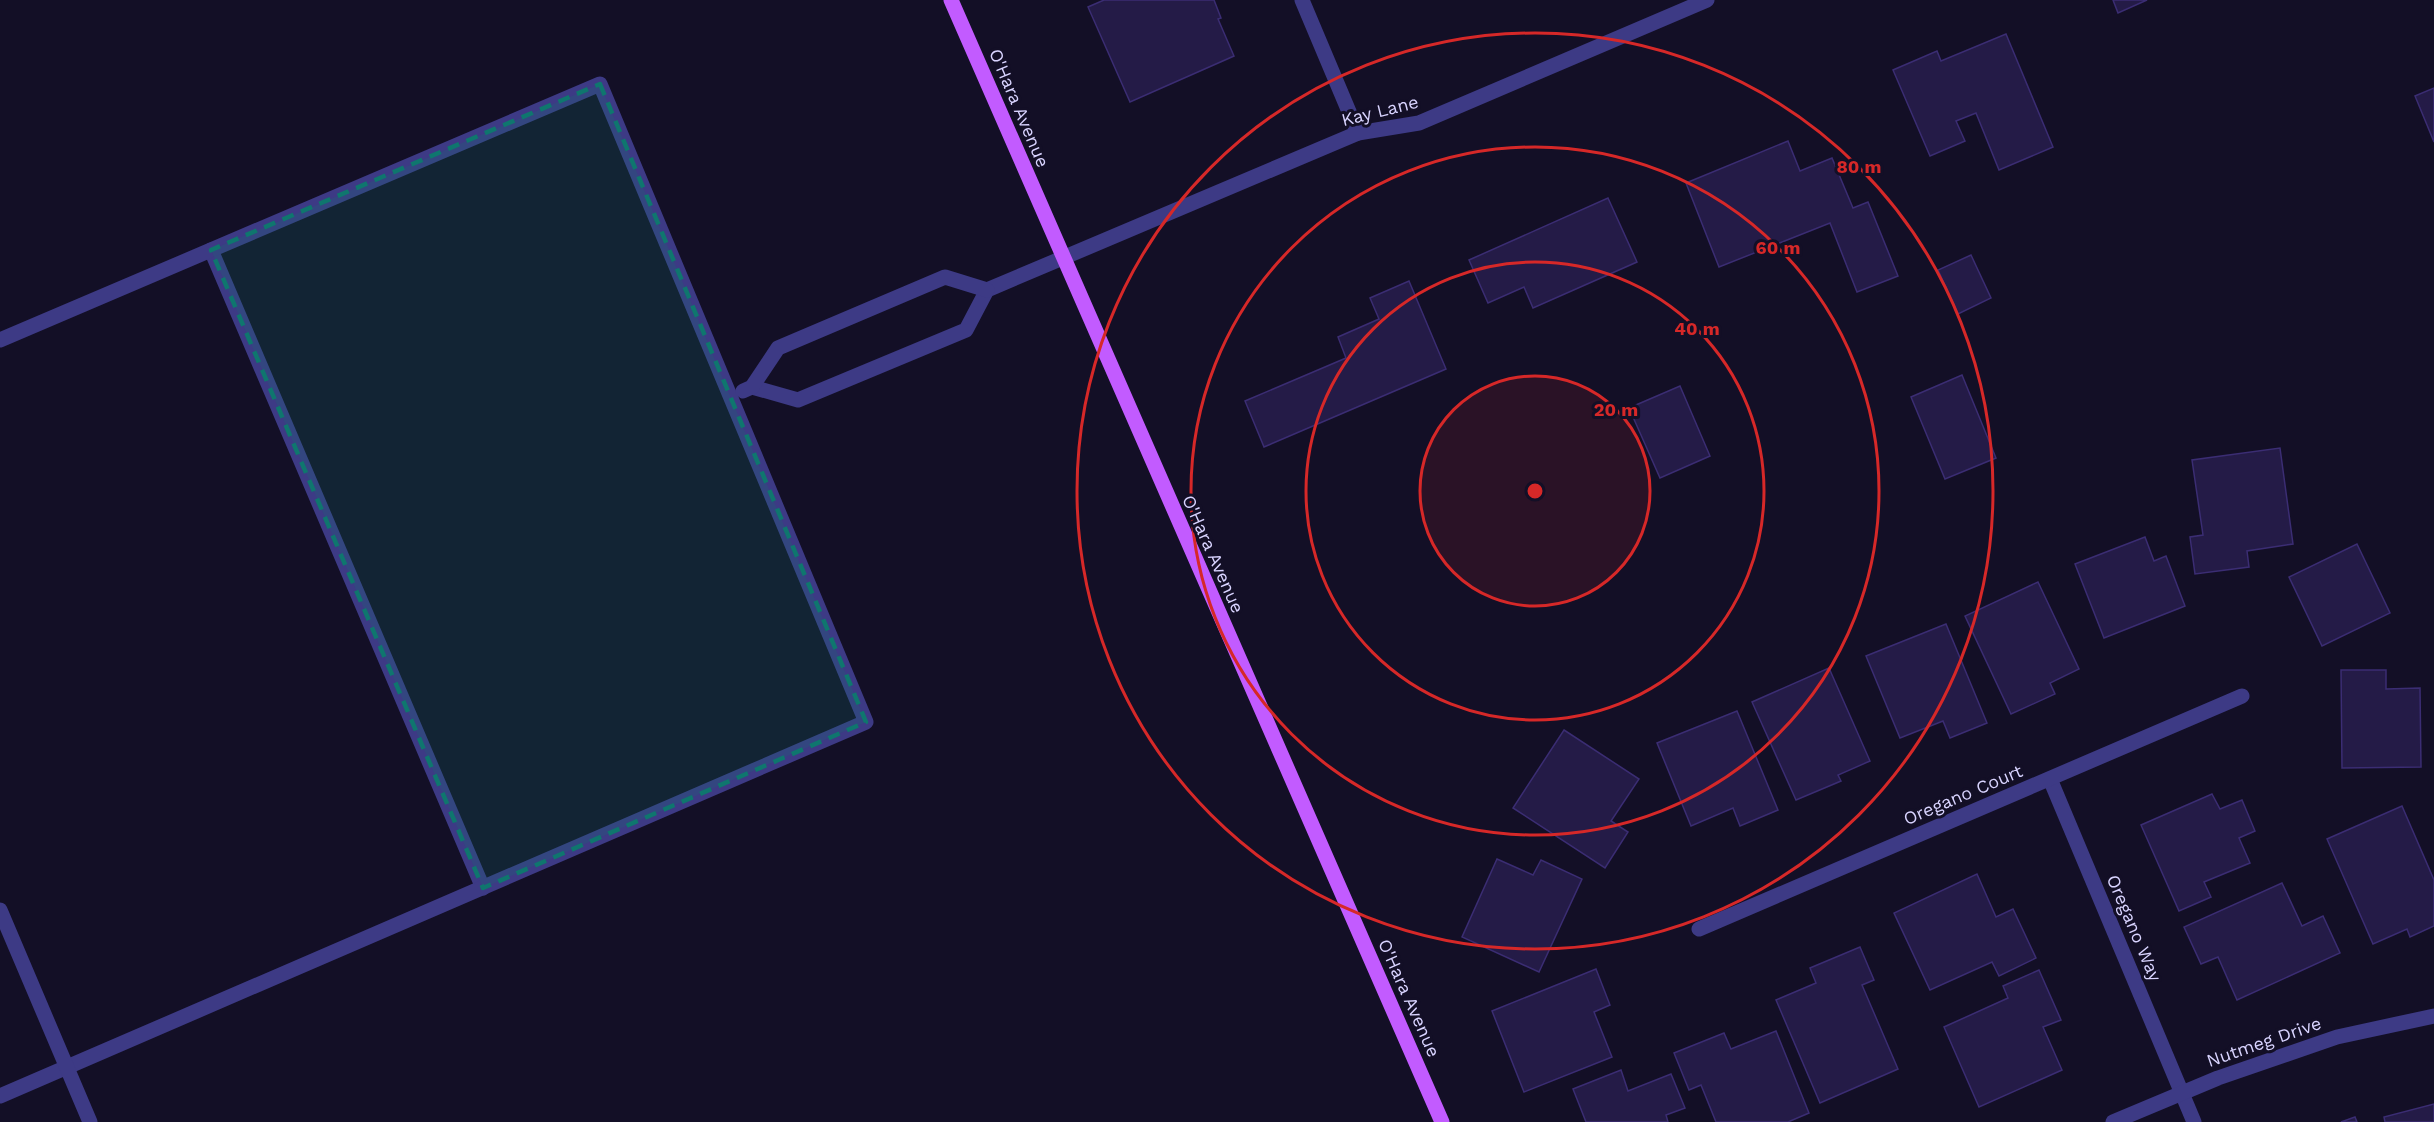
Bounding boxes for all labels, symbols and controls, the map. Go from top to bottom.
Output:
street label: O'Hara Avenue [985,45,1054,170]
street label: Kay Lane [1339,91,1421,130]
text: 80 m [1837,156,1881,177]
text: 60 m [1756,237,1800,258]
text: 40 m [1674,318,1720,339]
text: 20 m [1594,399,1638,420]
centre of rings [1525,481,1545,501]
street label: O'Hara Avenue [1178,492,1249,616]
street label: Oregano Court [1900,760,2026,829]
street label: Oregano Way [2103,871,2167,985]
street label: O'Hara Avenue [1374,936,1445,1060]
street label: Nutmeg Drive [2204,1012,2324,1071]

